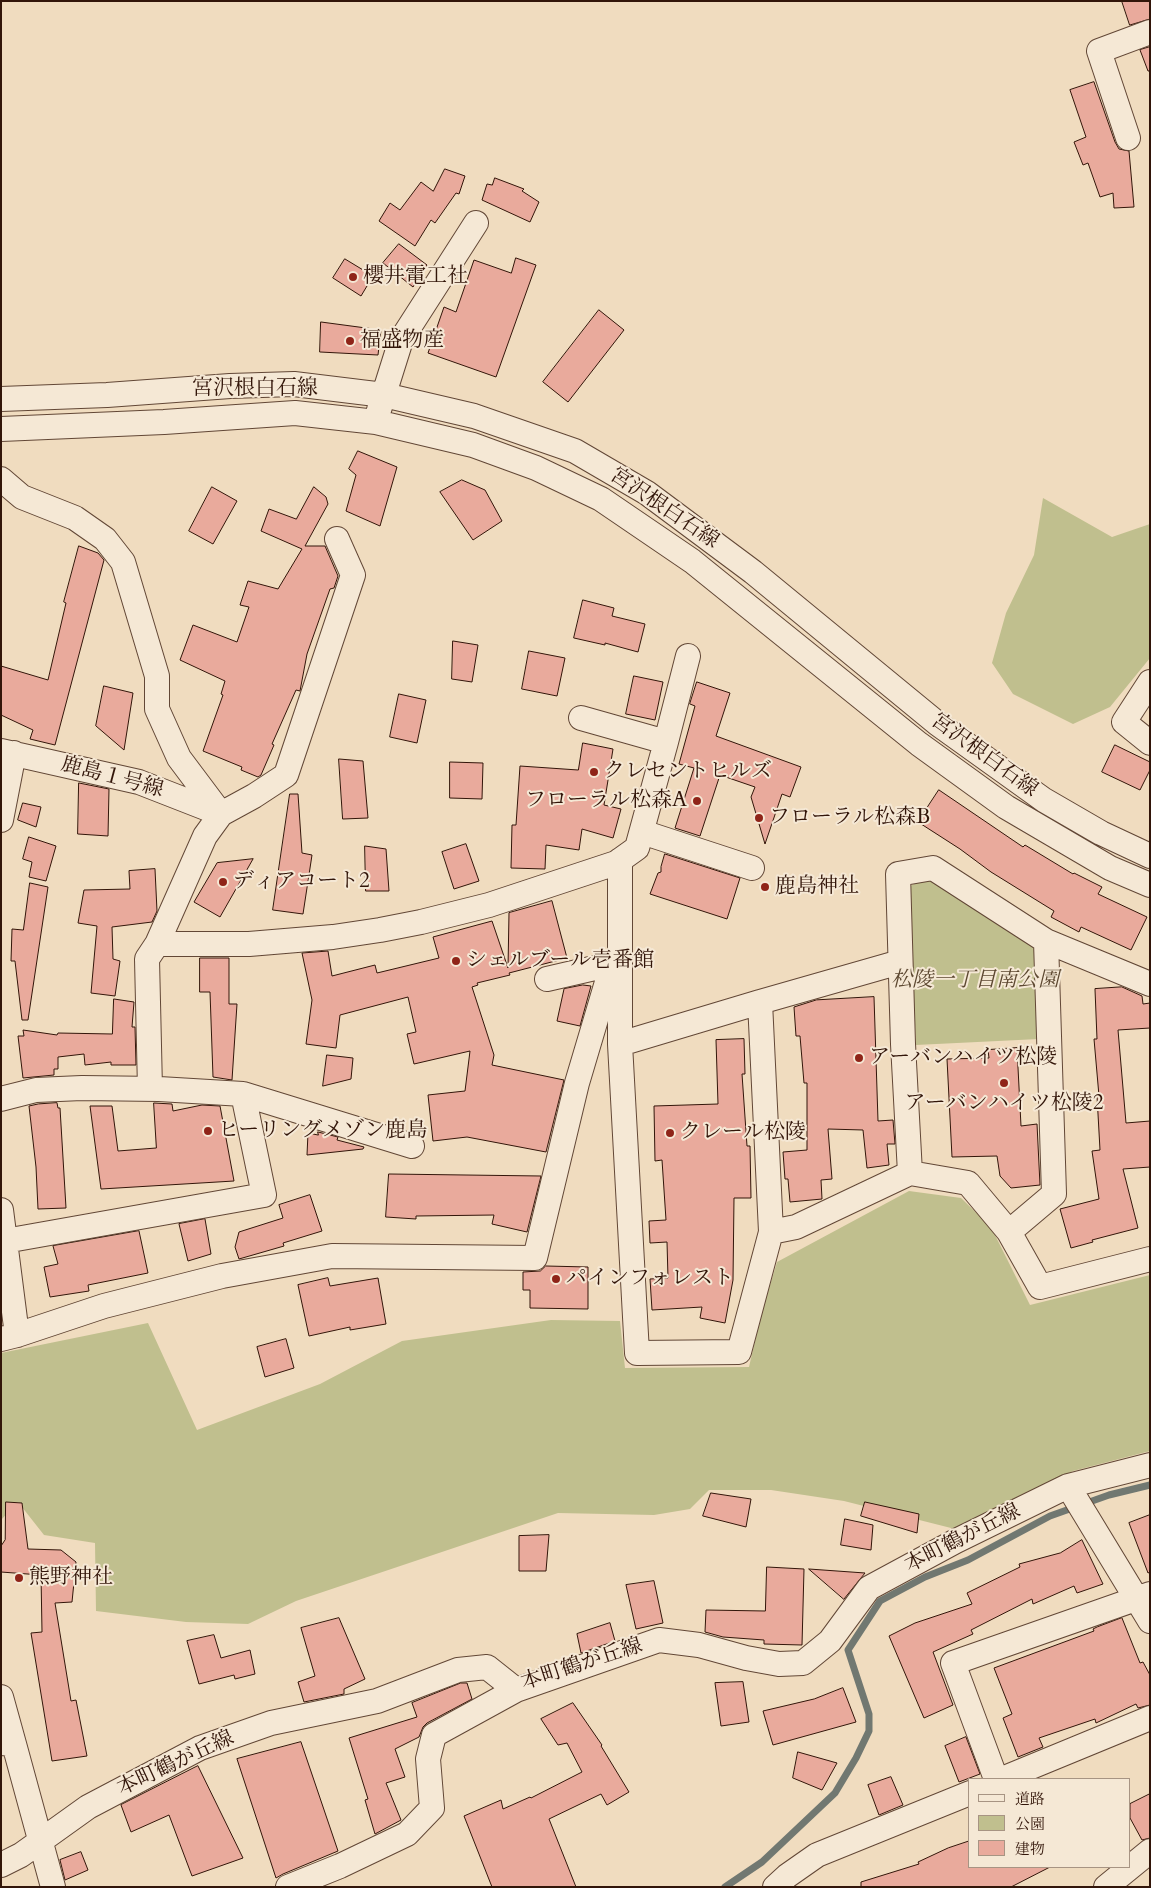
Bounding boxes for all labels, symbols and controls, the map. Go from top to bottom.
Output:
place label: 櫻井電工社 [363,264,468,290]
marker: 櫻井電工社 [347,271,359,283]
place label: 福盛物産 [360,328,444,354]
marker: 福盛物産 [344,335,356,347]
street label: 宮沢根白石線 [192,376,318,402]
street label: 宮沢根白石線 [605,463,723,555]
street label: 宮沢根白石線 [926,709,1042,803]
street label: 鹿島１号線 [58,752,166,804]
place label: クレセントヒルズ [604,759,772,785]
marker: クレセントヒルズ [588,766,600,778]
place label: フローラル松森A [525,788,687,814]
marker: フローラル松森A [691,795,703,807]
place label: フローラル松森B [769,805,930,831]
marker: フローラル松森B [753,812,765,824]
place label: ディアコート2 [233,869,370,895]
place label: 鹿島神社 [775,874,859,900]
marker: ディアコート2 [217,876,229,888]
marker: 鹿島神社 [759,881,771,893]
place label: シェルブール壱番館 [466,948,654,974]
marker: シェルブール壱番館 [450,955,462,967]
park label: 松陵一丁目南公園 [891,968,1059,994]
place label: アーバンハイツ松陵 [869,1045,1057,1071]
marker: アーバンハイツ松陵 [853,1052,865,1064]
marker: アーバンハイツ松陵2 [998,1077,1010,1089]
place label: アーバンハイツ松陵2 [904,1091,1104,1117]
place label: ヒーリングメゾン鹿島 [218,1118,427,1144]
place label: クレール松陵 [680,1120,806,1146]
marker: ヒーリングメゾン鹿島 [202,1125,214,1137]
marker: クレール松陵 [664,1127,676,1139]
place label: パインフォレスト [566,1266,734,1292]
marker: パインフォレスト [550,1273,562,1285]
street label: 本町鶴が丘線 [901,1499,1025,1579]
place label: 熊野神社 [29,1565,113,1591]
marker: 熊野神社 [13,1572,25,1584]
street label: 本町鶴が丘線 [518,1634,646,1696]
street label: 本町鶴が丘線 [114,1726,238,1802]
legend [968,1778,1131,1868]
text: 道路 [1015,1789,1045,1809]
text: 公園 [1015,1814,1045,1834]
text: 建物 [1015,1839,1045,1859]

